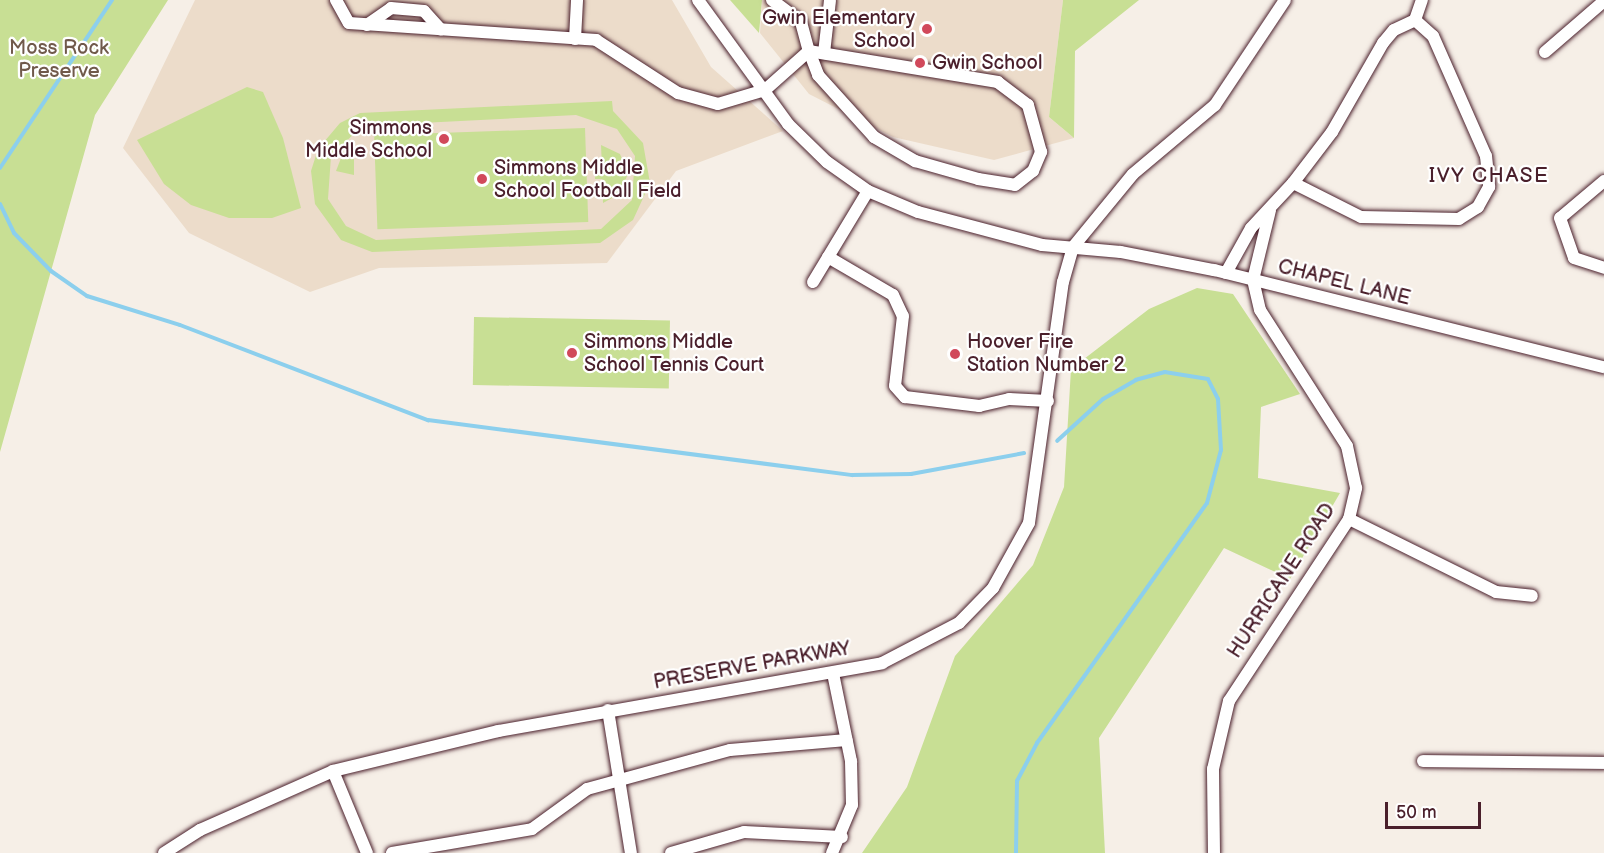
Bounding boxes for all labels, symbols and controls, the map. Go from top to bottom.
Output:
place label: Gwin Elementary School [762,6,915,53]
marker: Gwin Elementary School [920,22,934,36]
park label: Moss Rock Preserve [9,37,109,84]
place label: Gwin School [932,51,1043,75]
marker: Gwin School [913,56,927,70]
place label: Simmons Middle School [305,116,432,163]
marker: Simmons Middle School [437,132,451,146]
place label: Simmons Middle School Football Field [494,156,681,203]
district label: IVY CHASE [1429,163,1549,189]
marker: Simmons Middle School Football Field [475,172,489,186]
street label: CHAPEL LANE [1275,255,1413,311]
place label: Simmons Middle School Tennis Court [584,330,765,377]
place label: Hoover Fire Station Number 2 [967,330,1125,377]
marker: Simmons Middle School Tennis Court [565,346,579,360]
marker: Hoover Fire Station Number 2 [948,347,962,361]
street label: HURRICANE ROAD [1223,499,1341,663]
street label: PRESERVE PARKWAY [652,637,852,695]
scale bar [1388,790,1484,828]
text: 50 m [1396,802,1437,823]

